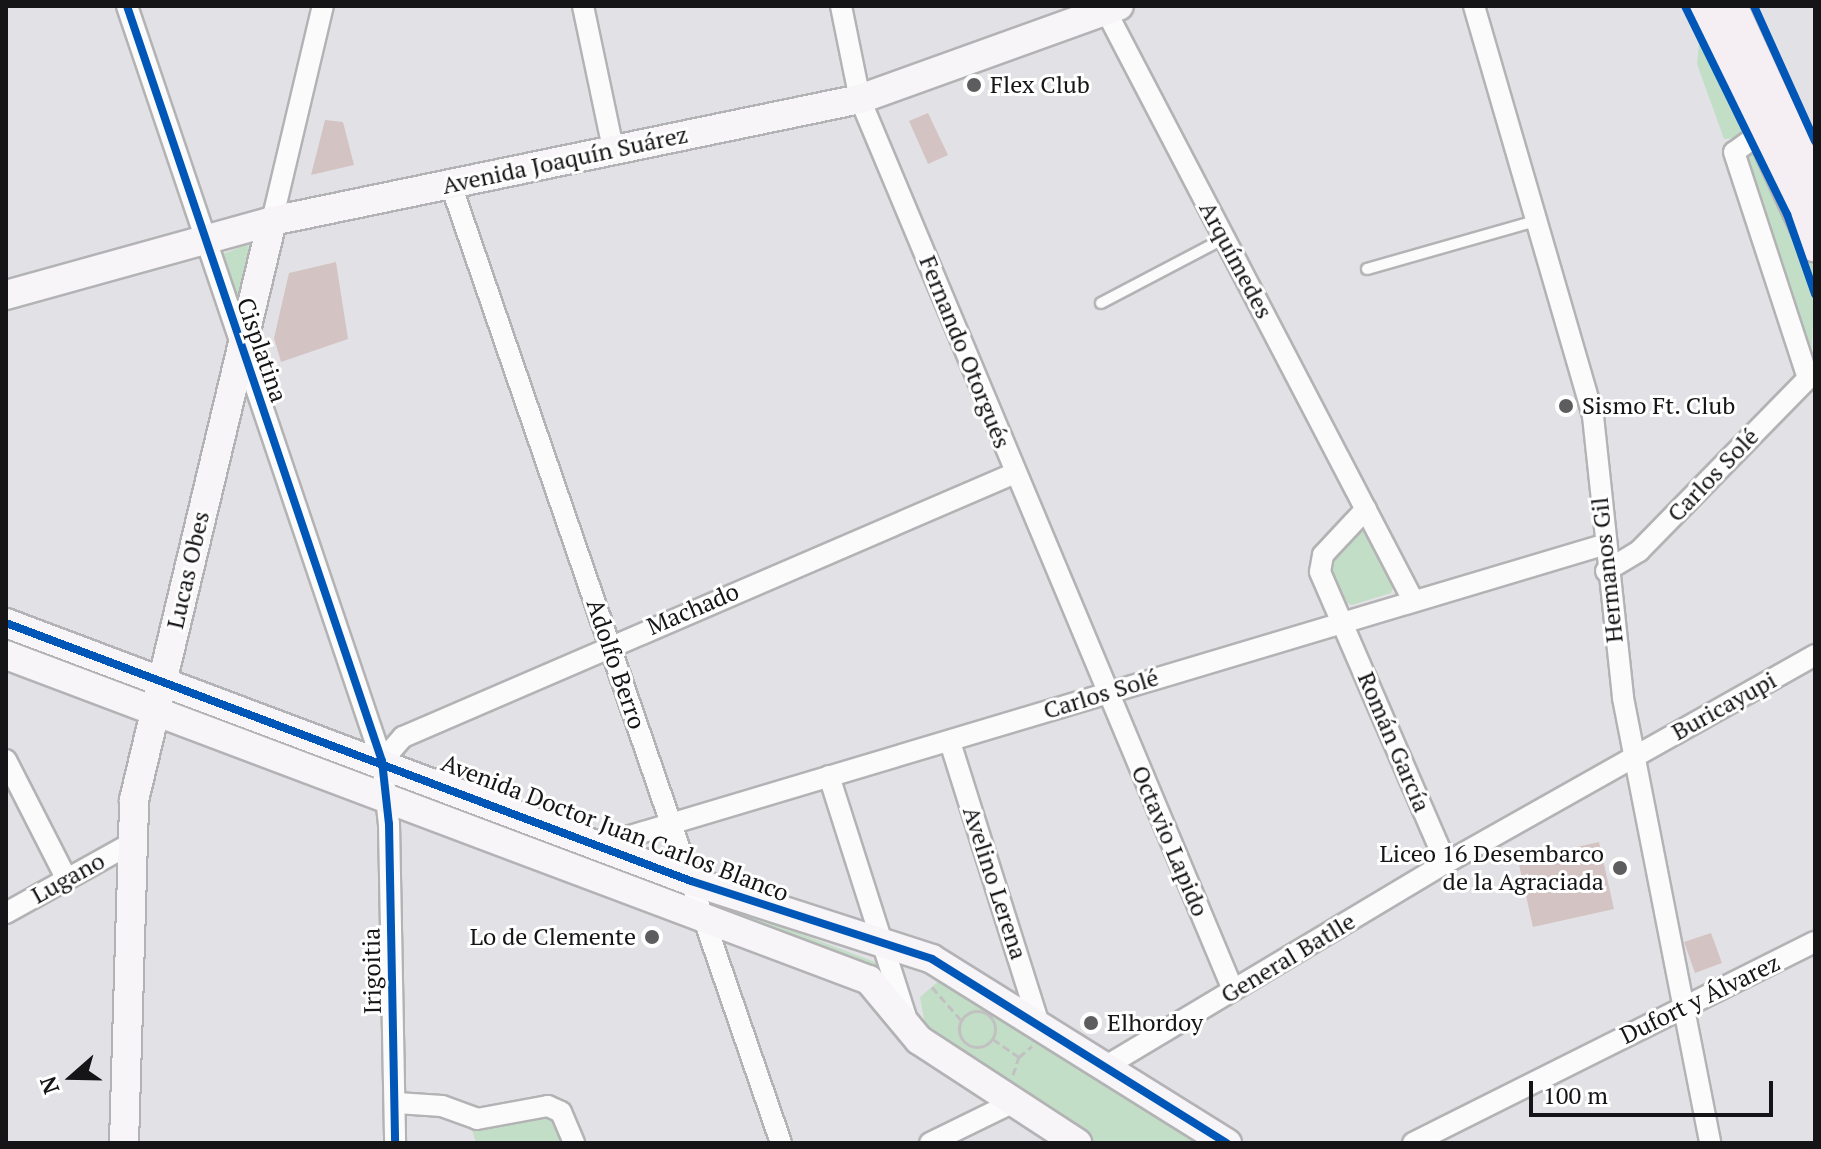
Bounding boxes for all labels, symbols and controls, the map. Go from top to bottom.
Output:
place label: Flex Club [990,71,1090,99]
marker: Flex Club [965,76,983,94]
street label: Avenida Joaquín Suárez [439,120,691,200]
street label: Arquímedes [1193,197,1279,323]
street label: Fernando Otorgués [913,251,1017,453]
street label: Cisplatina [231,294,293,406]
place label: Sismo Ft. Club [1582,392,1736,420]
marker: Sismo Ft. Club [1557,397,1575,415]
street label: Carlos Solé [1661,422,1765,528]
street label: Hermanos Gil [1585,496,1629,644]
street label: Lucas Obes [160,508,216,632]
street label: Machado [643,577,743,641]
street label: Adolfo Berro [580,595,652,733]
street label: Carlos Solé [1040,663,1162,725]
street label: Buricayupi [1667,666,1781,746]
street label: Román García [1352,668,1436,816]
street label: Avenida Doctor Juan Carlos Blanco [437,748,793,908]
street label: Octavio Lapido [1125,761,1215,921]
street label: Avelino Lerena [957,803,1033,963]
place label: Liceo 16 Desembarco de la Agraciada [1380,840,1604,896]
street label: Lugano [26,846,110,910]
marker: Liceo 16 Desembarco de la Agraciada [1611,859,1629,877]
street label: General Batlle [1216,907,1360,1009]
place label: Lo de Clemente [470,923,636,951]
street label: Irigoitia [357,928,387,1014]
marker: Lo de Clemente [643,928,661,946]
street label: Dufort y Álvarez [1615,948,1785,1050]
place label: Elhordoy [1107,1009,1203,1037]
marker: Elhordoy [1082,1014,1100,1032]
north arrow [32,1037,112,1117]
scale bar [1533,1065,1777,1115]
text: N [32,1073,65,1098]
text: 100 m [1543,1079,1608,1111]

